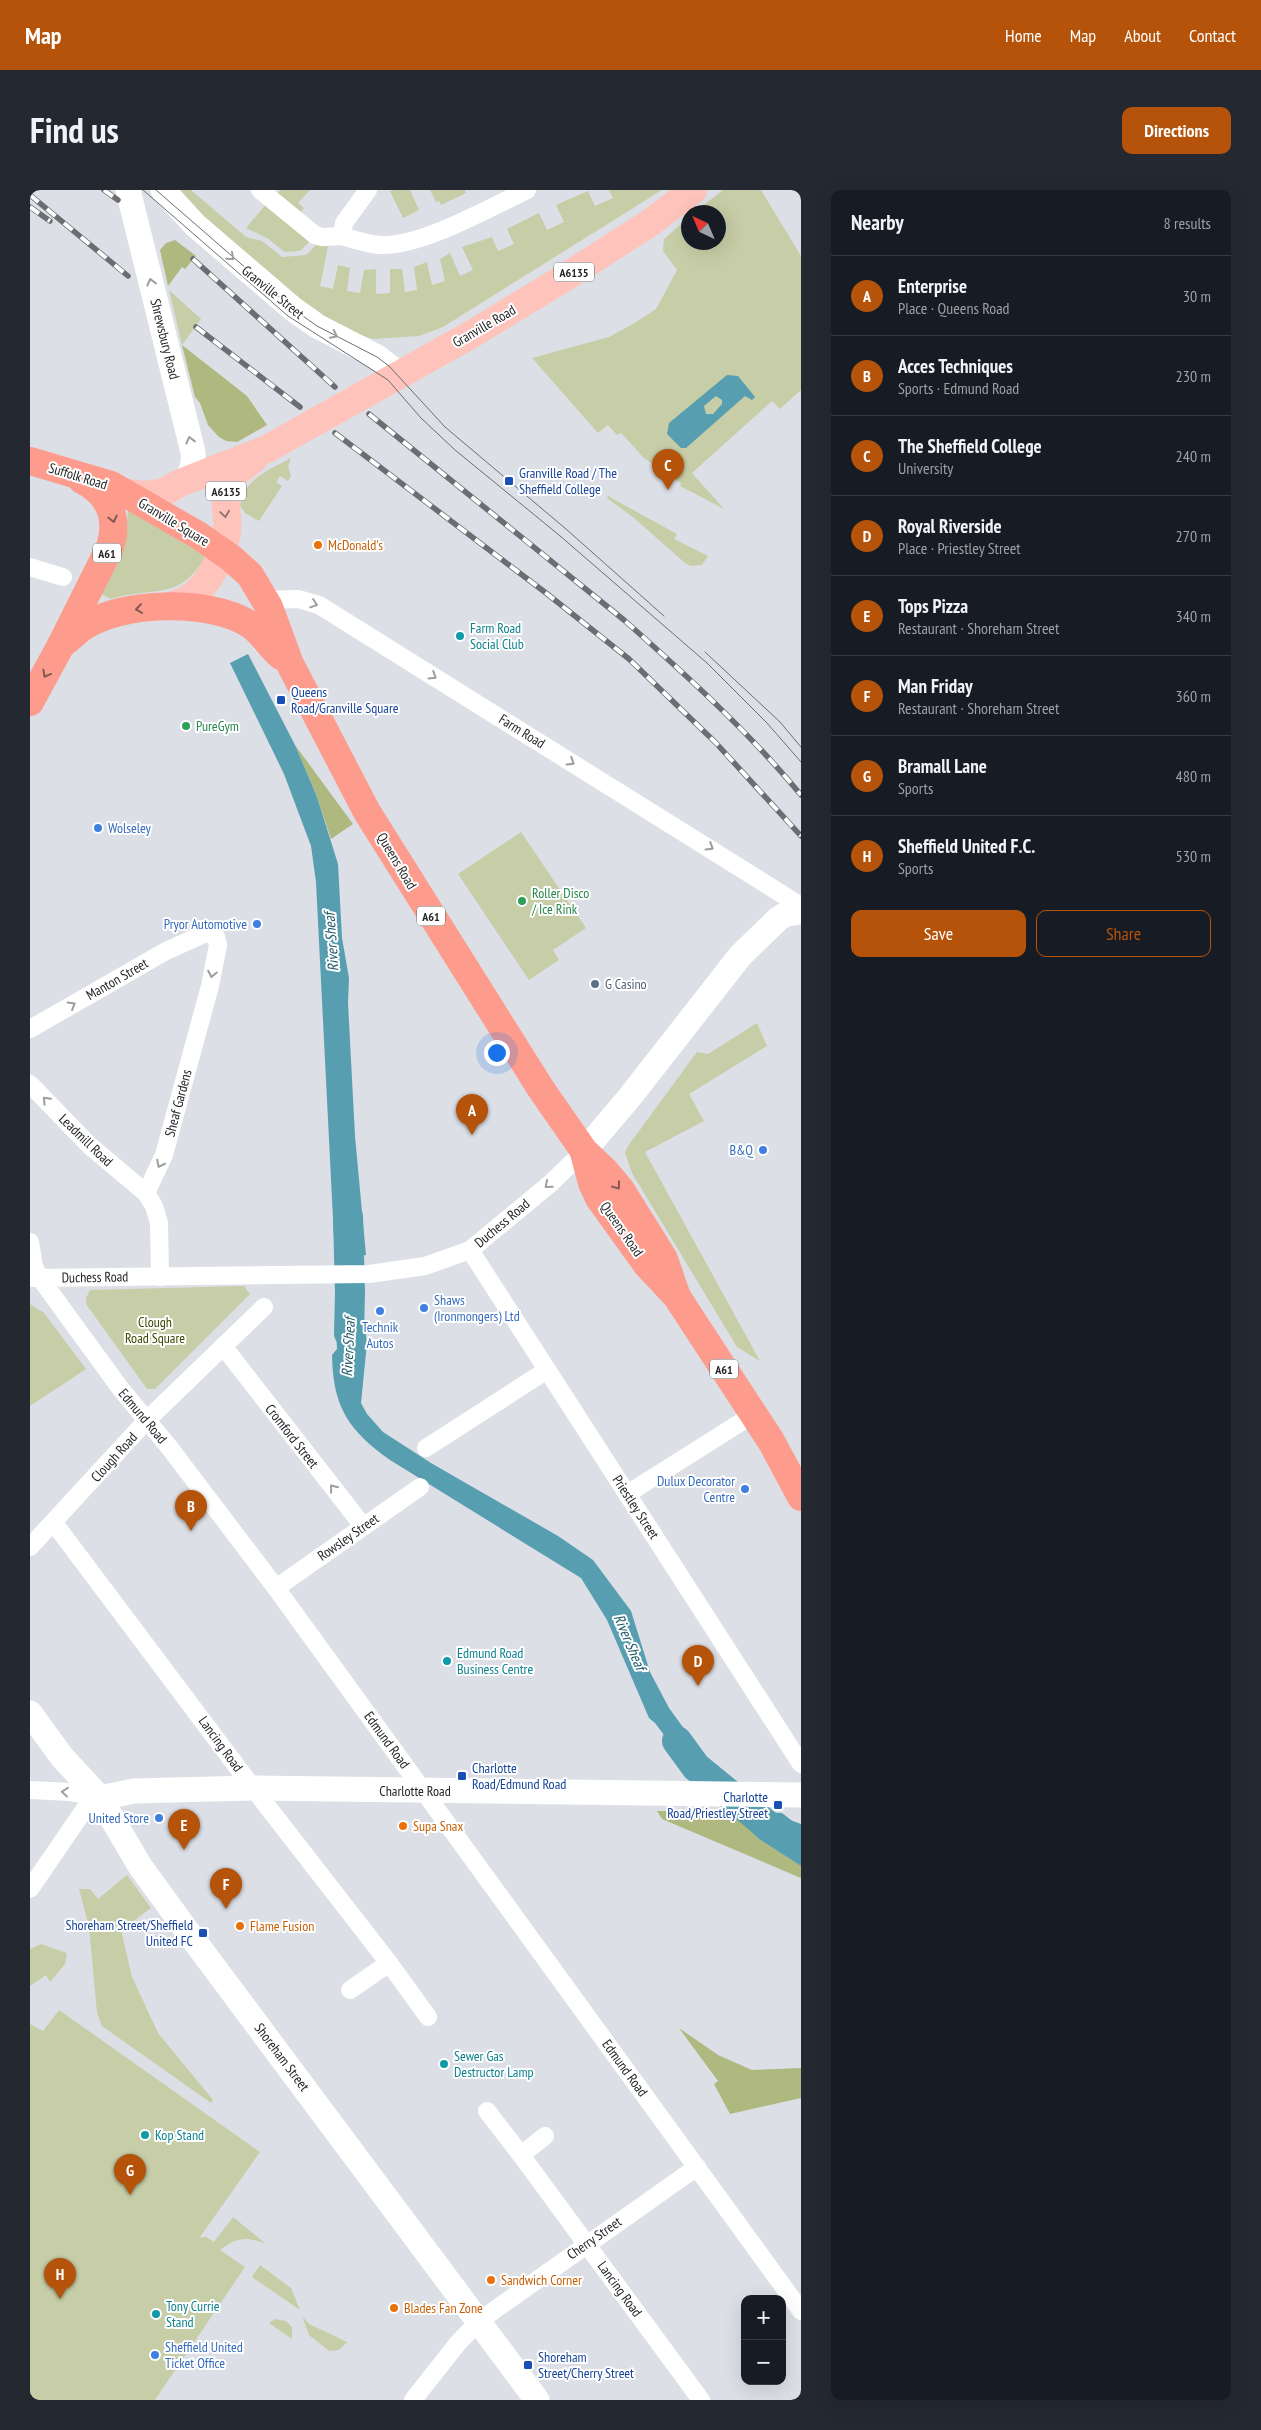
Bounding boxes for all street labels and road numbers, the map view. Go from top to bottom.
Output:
street label: Granville Street [238,261,308,323]
road number: A6135 [554,262,594,281]
street label: Shrewsbury Road [146,297,184,381]
street label: Granville Road [449,301,519,351]
street label: Suffolk Road [46,459,110,493]
road number: A6135 [206,482,246,500]
street label: Granville Square [135,494,213,550]
road number: A61 [93,543,121,562]
street label: Farm Road [496,710,548,752]
street label: Queens Road [373,829,421,893]
road number: A61 [417,906,445,926]
street label: Manton Street [83,954,151,1004]
street label: Sheaf Gardens [160,1067,196,1139]
street label: Leadmill Road [55,1110,117,1170]
street label: Duchess Road [471,1195,533,1251]
street label: Queens Road [597,1198,647,1260]
street label: Duchess Road [62,1267,128,1287]
road number: A61 [710,1360,738,1378]
street label: Edmund Road [115,1385,171,1447]
street label: Cromford Street [261,1400,323,1472]
street label: Clough Road [87,1428,141,1486]
street label: Priestley Street [609,1472,663,1543]
street label: Rowsley Street [314,1509,382,1565]
street label: Edmund Road [360,1708,414,1772]
street label: Lancing Road [195,1713,247,1775]
street label: Charlotte Road [379,1782,451,1800]
street label: Shoreham Street [251,2019,314,2095]
street label: Edmund Road [598,2036,652,2100]
street label: Cherry Street [563,2213,625,2263]
street label: Lancing Road [594,2258,646,2320]

